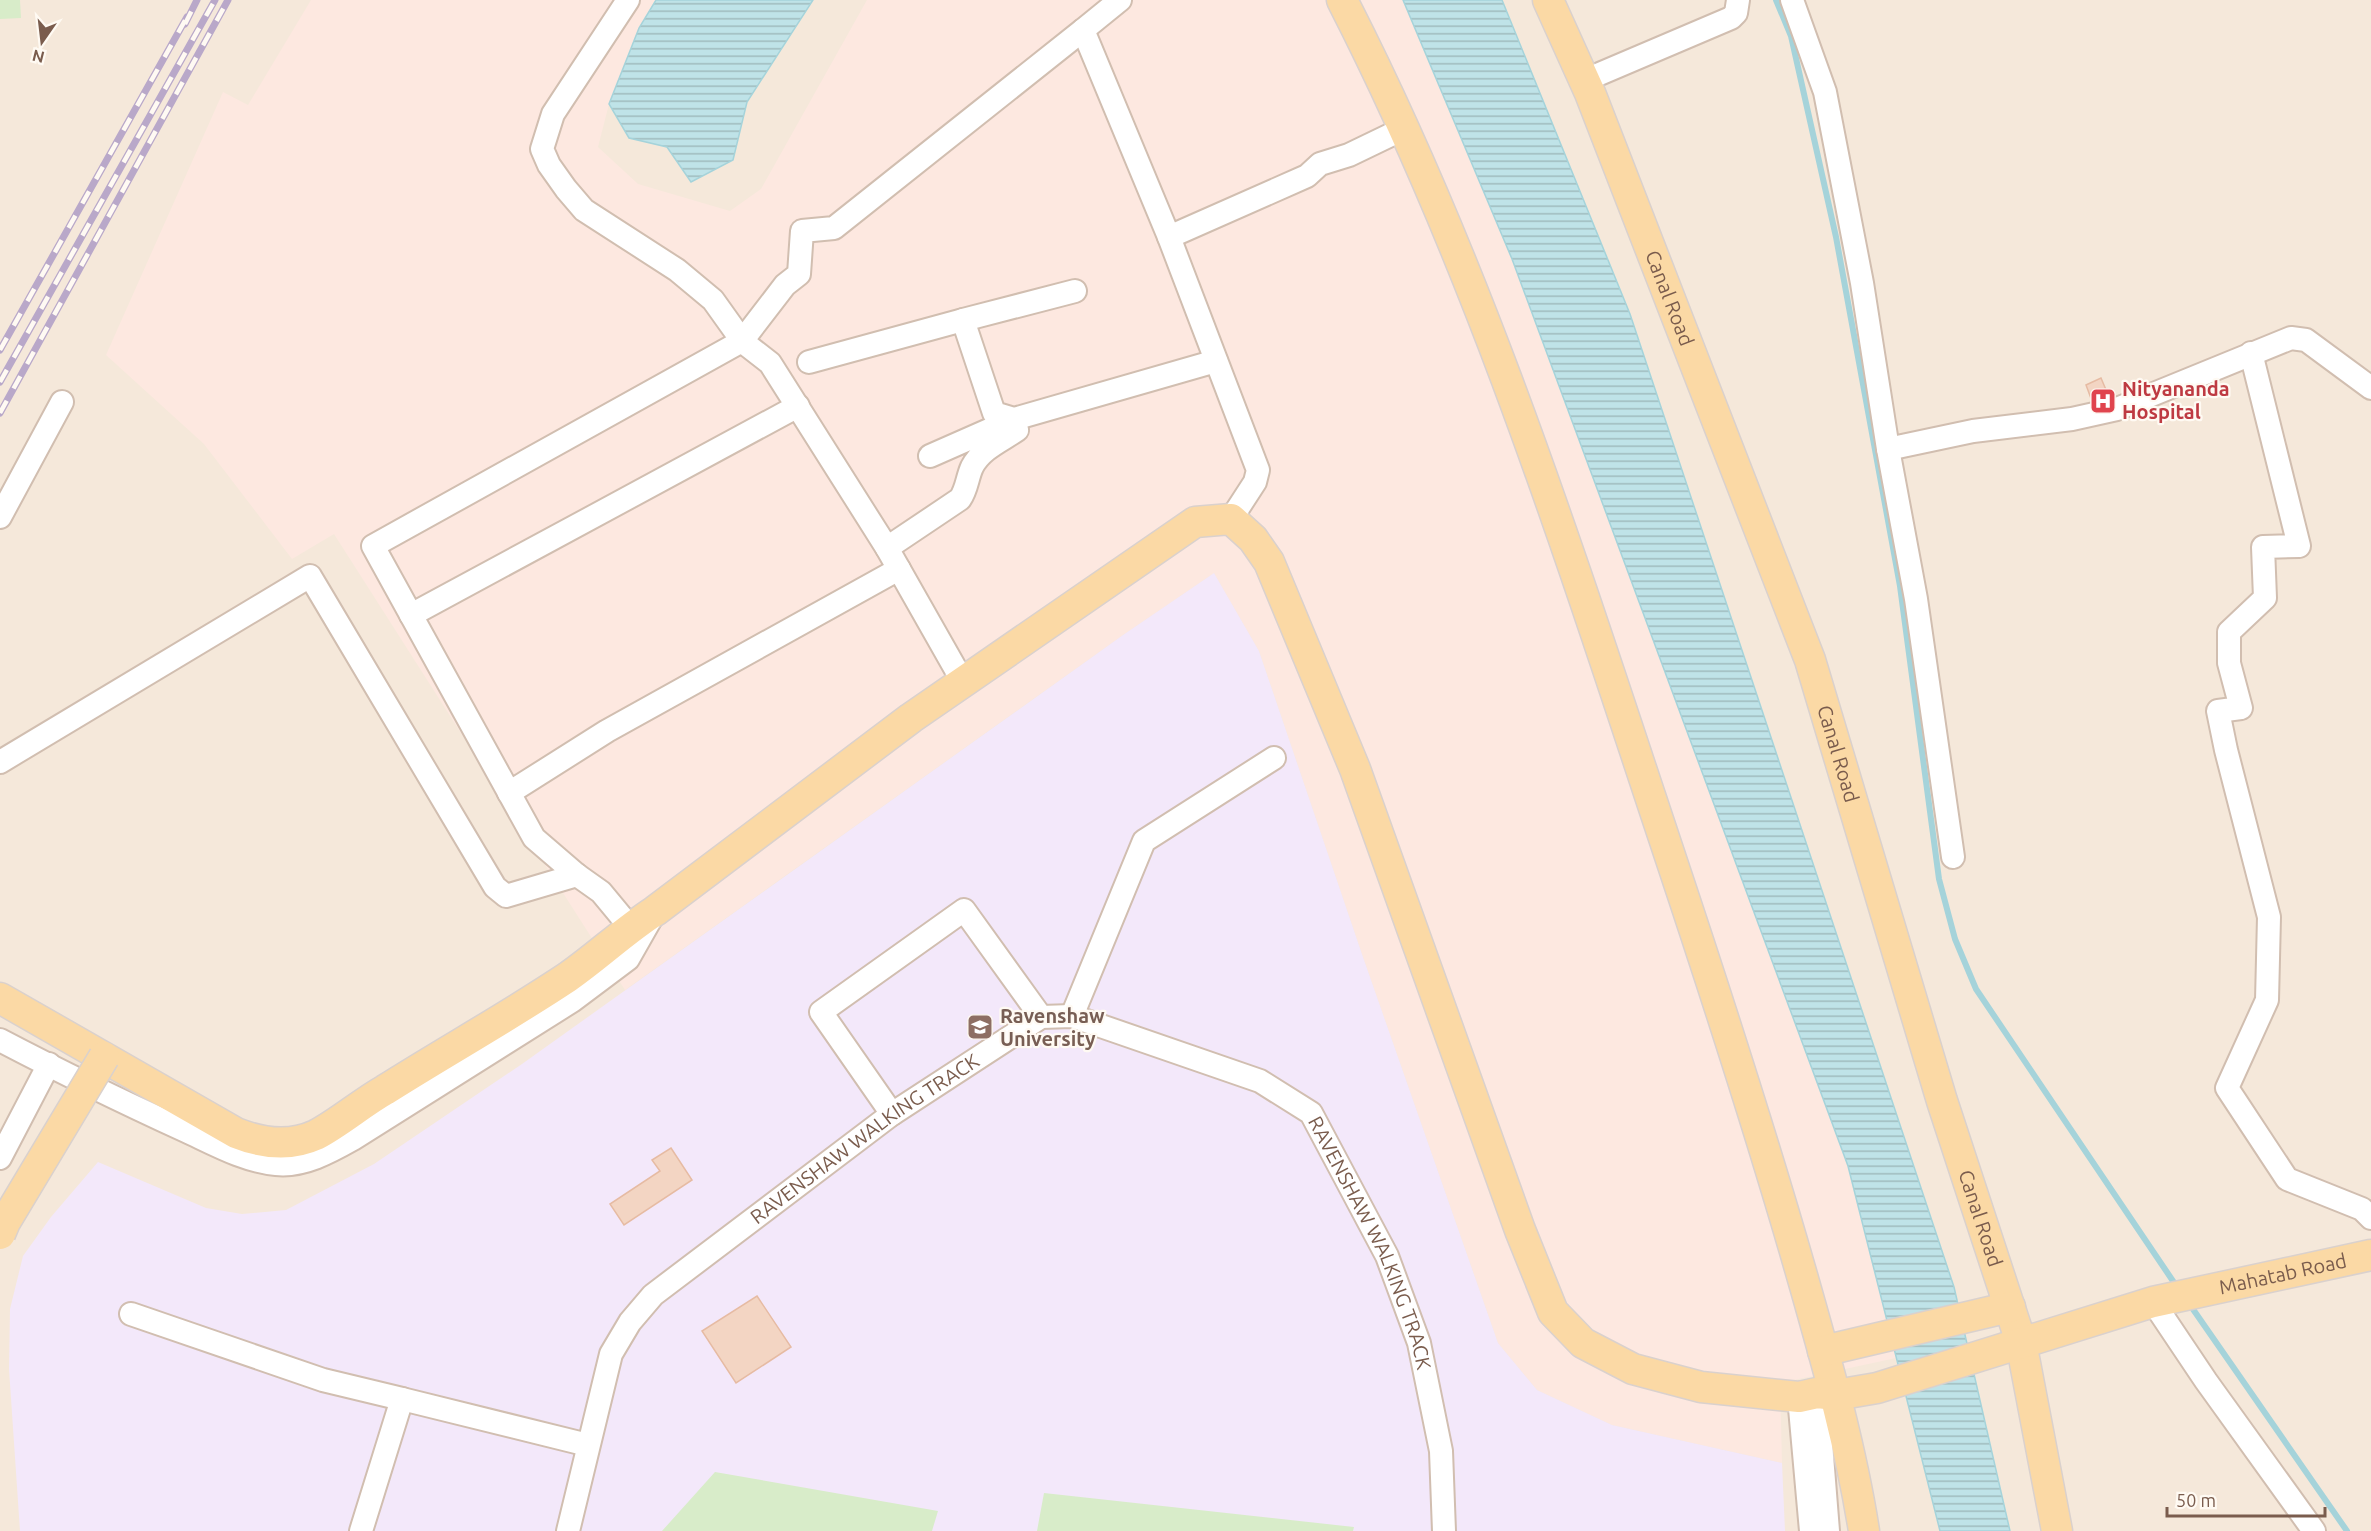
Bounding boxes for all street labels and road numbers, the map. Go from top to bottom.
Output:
street label: Canal Road [1641,247,1699,349]
street label: Canal Road [1813,702,1864,805]
street label: RAVENSHAW WALKING TRACK [746,1049,983,1228]
street label: RAVENSHAW WALKING TRACK [1304,1112,1436,1371]
street label: Canal Road [1954,1167,2007,1269]
street label: Mahatab Road [2217,1249,2349,1298]

